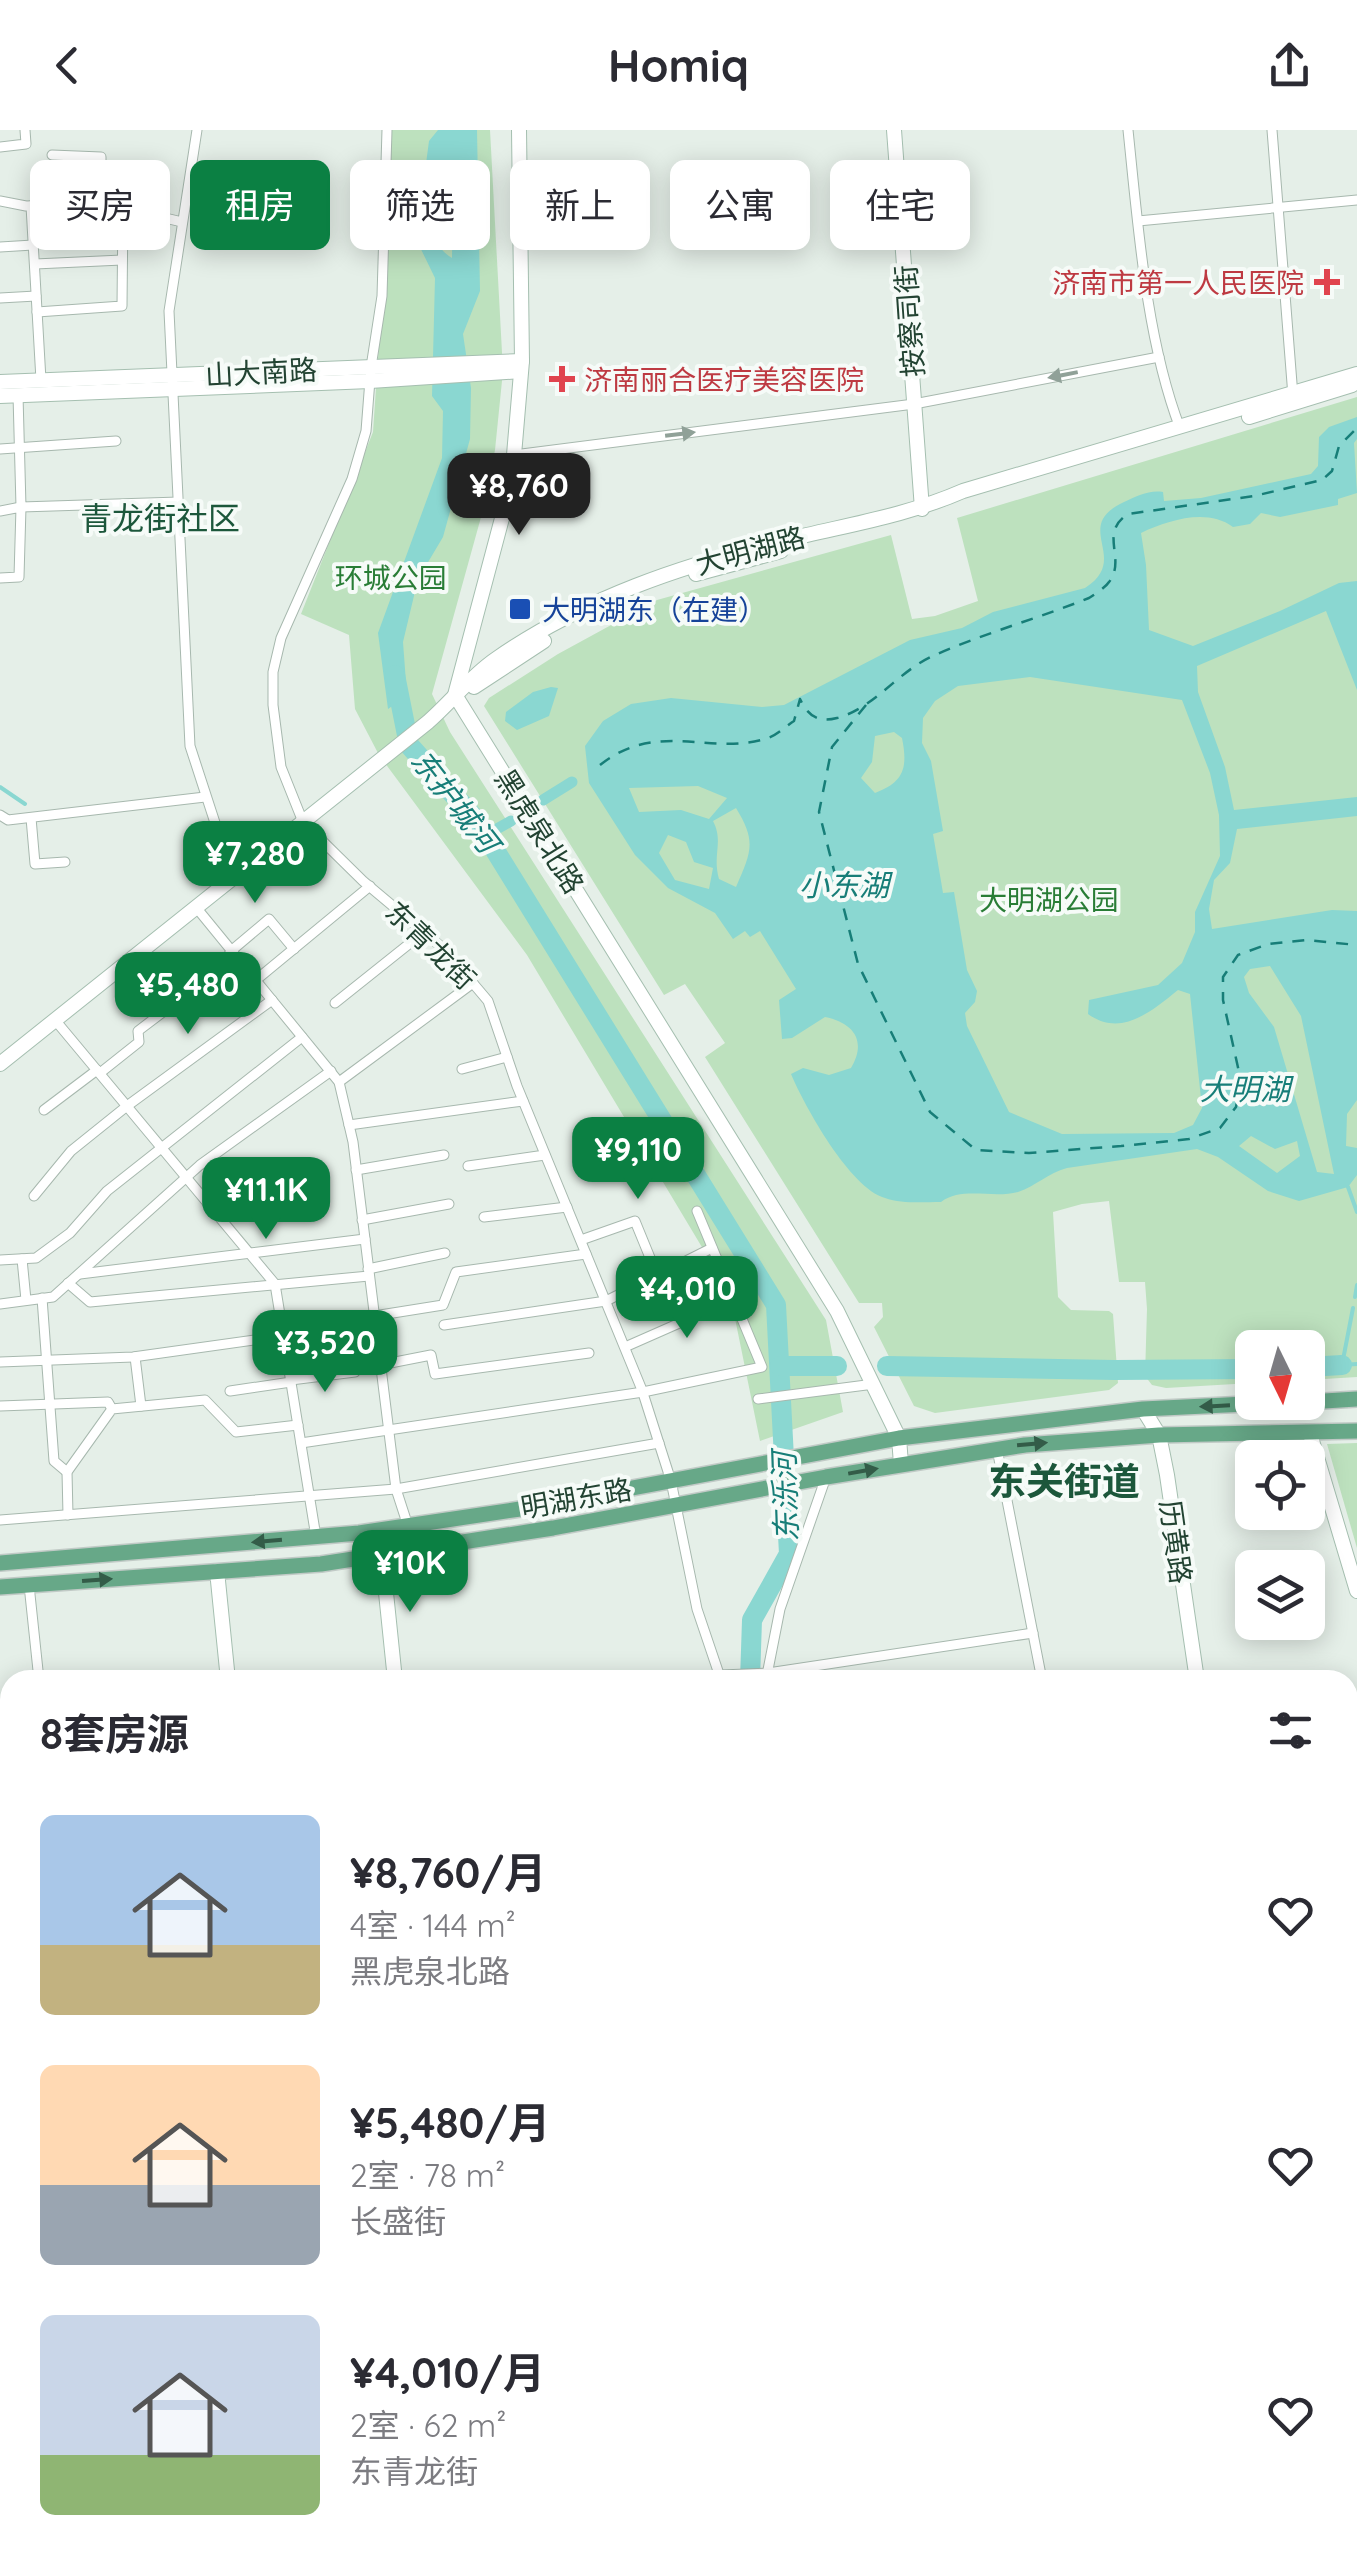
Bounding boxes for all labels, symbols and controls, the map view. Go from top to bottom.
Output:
text: Homiq [608,37,749,93]
icon: back [40,38,95,93]
icon: share [1262,38,1317,93]
chip: 买房 [30,160,170,250]
chip: 租房 [190,160,330,250]
chip: 筛选 [350,160,490,250]
chip: 新上 [510,160,650,250]
chip: 公寓 [670,160,810,250]
chip: 住宅 [830,160,970,250]
street label: 按察司街 [888,264,930,378]
place label: 济南市第一人民医院 [1052,265,1304,300]
marker: 济南市第一人民医院 [1314,269,1340,295]
street label: 山大南路 [204,352,318,392]
place label: 济南丽合医疗美容医院 [584,362,864,397]
marker: 济南丽合医疗美容医院 [549,366,575,392]
one-way arrow [1047,368,1078,384]
one-way arrow [665,426,697,442]
pin: ¥8,760 [438,453,600,538]
text: ¥8,760 [469,465,569,505]
district label: 青龙街社区 [80,498,240,538]
street label: 大明湖路 [691,519,809,581]
park label: 环城公园 [335,560,447,595]
place label: 大明湖东（在建） [542,592,766,627]
marker: 大明湖东（在建） [507,596,533,622]
water label: 东护城河 [403,742,510,864]
street label: 黑虎泉北路 [488,762,592,900]
pin: ¥7,280 [174,821,336,906]
text: ¥7,280 [205,833,305,873]
water label: 小东湖 [799,866,893,904]
park label: 大明湖公园 [979,882,1119,917]
street label: 东青龙街 [379,894,483,996]
pin: ¥5,480 [107,952,269,1037]
text: ¥5,480 [137,964,239,1004]
water label: 大明湖 [1200,1070,1294,1108]
pin: ¥9,110 [557,1117,719,1202]
text: ¥9,110 [594,1129,682,1169]
pin: ¥11.1K [185,1157,347,1242]
text: ¥11.1K [224,1169,308,1209]
pin: ¥4,010 [606,1256,768,1341]
text: ¥4,010 [638,1268,736,1308]
pin: ¥3,520 [244,1310,406,1395]
text: ¥3,520 [274,1322,376,1362]
north arrow [1235,1330,1325,1420]
map controls [1235,1330,1325,1640]
one-way arrow [1198,1398,1230,1414]
one-way arrow [1017,1436,1049,1452]
button: locate [1235,1440,1325,1530]
water label: 东泺河 [764,1446,806,1543]
district label: 东关街道 [988,1457,1140,1505]
one-way arrow [848,1463,879,1478]
street label: 明湖东路 [518,1471,634,1525]
street label: 历黄路 [1153,1498,1199,1586]
pin: ¥10K [351,1530,469,1615]
one-way arrow [250,1533,282,1549]
text: ¥10K [374,1542,446,1582]
button: layers [1235,1550,1325,1640]
one-way arrow [82,1572,114,1588]
icon: filters [1263,1703,1318,1758]
text: 8套房源 [40,1707,189,1760]
text: ¥8,760/月 [350,1846,546,1899]
icon: home [120,1855,240,1975]
icon: heart [1263,1888,1318,1943]
text: 4室 · 144 m² [350,1905,516,1945]
text: 黑虎泉北路 [350,1951,510,1991]
text: ¥5,480/月 [350,2096,550,2149]
icon: home [120,2105,240,2225]
icon: heart [1263,2138,1318,2193]
text: 2室 · 78 m² [350,2155,505,2195]
text: 长盛街 [350,2201,446,2241]
text: ¥4,010/月 [350,2346,545,2399]
icon: home [120,2355,240,2475]
icon: heart [1263,2388,1318,2443]
text: 2室 · 62 m² [350,2405,506,2445]
text: 东青龙街 [350,2451,478,2491]

